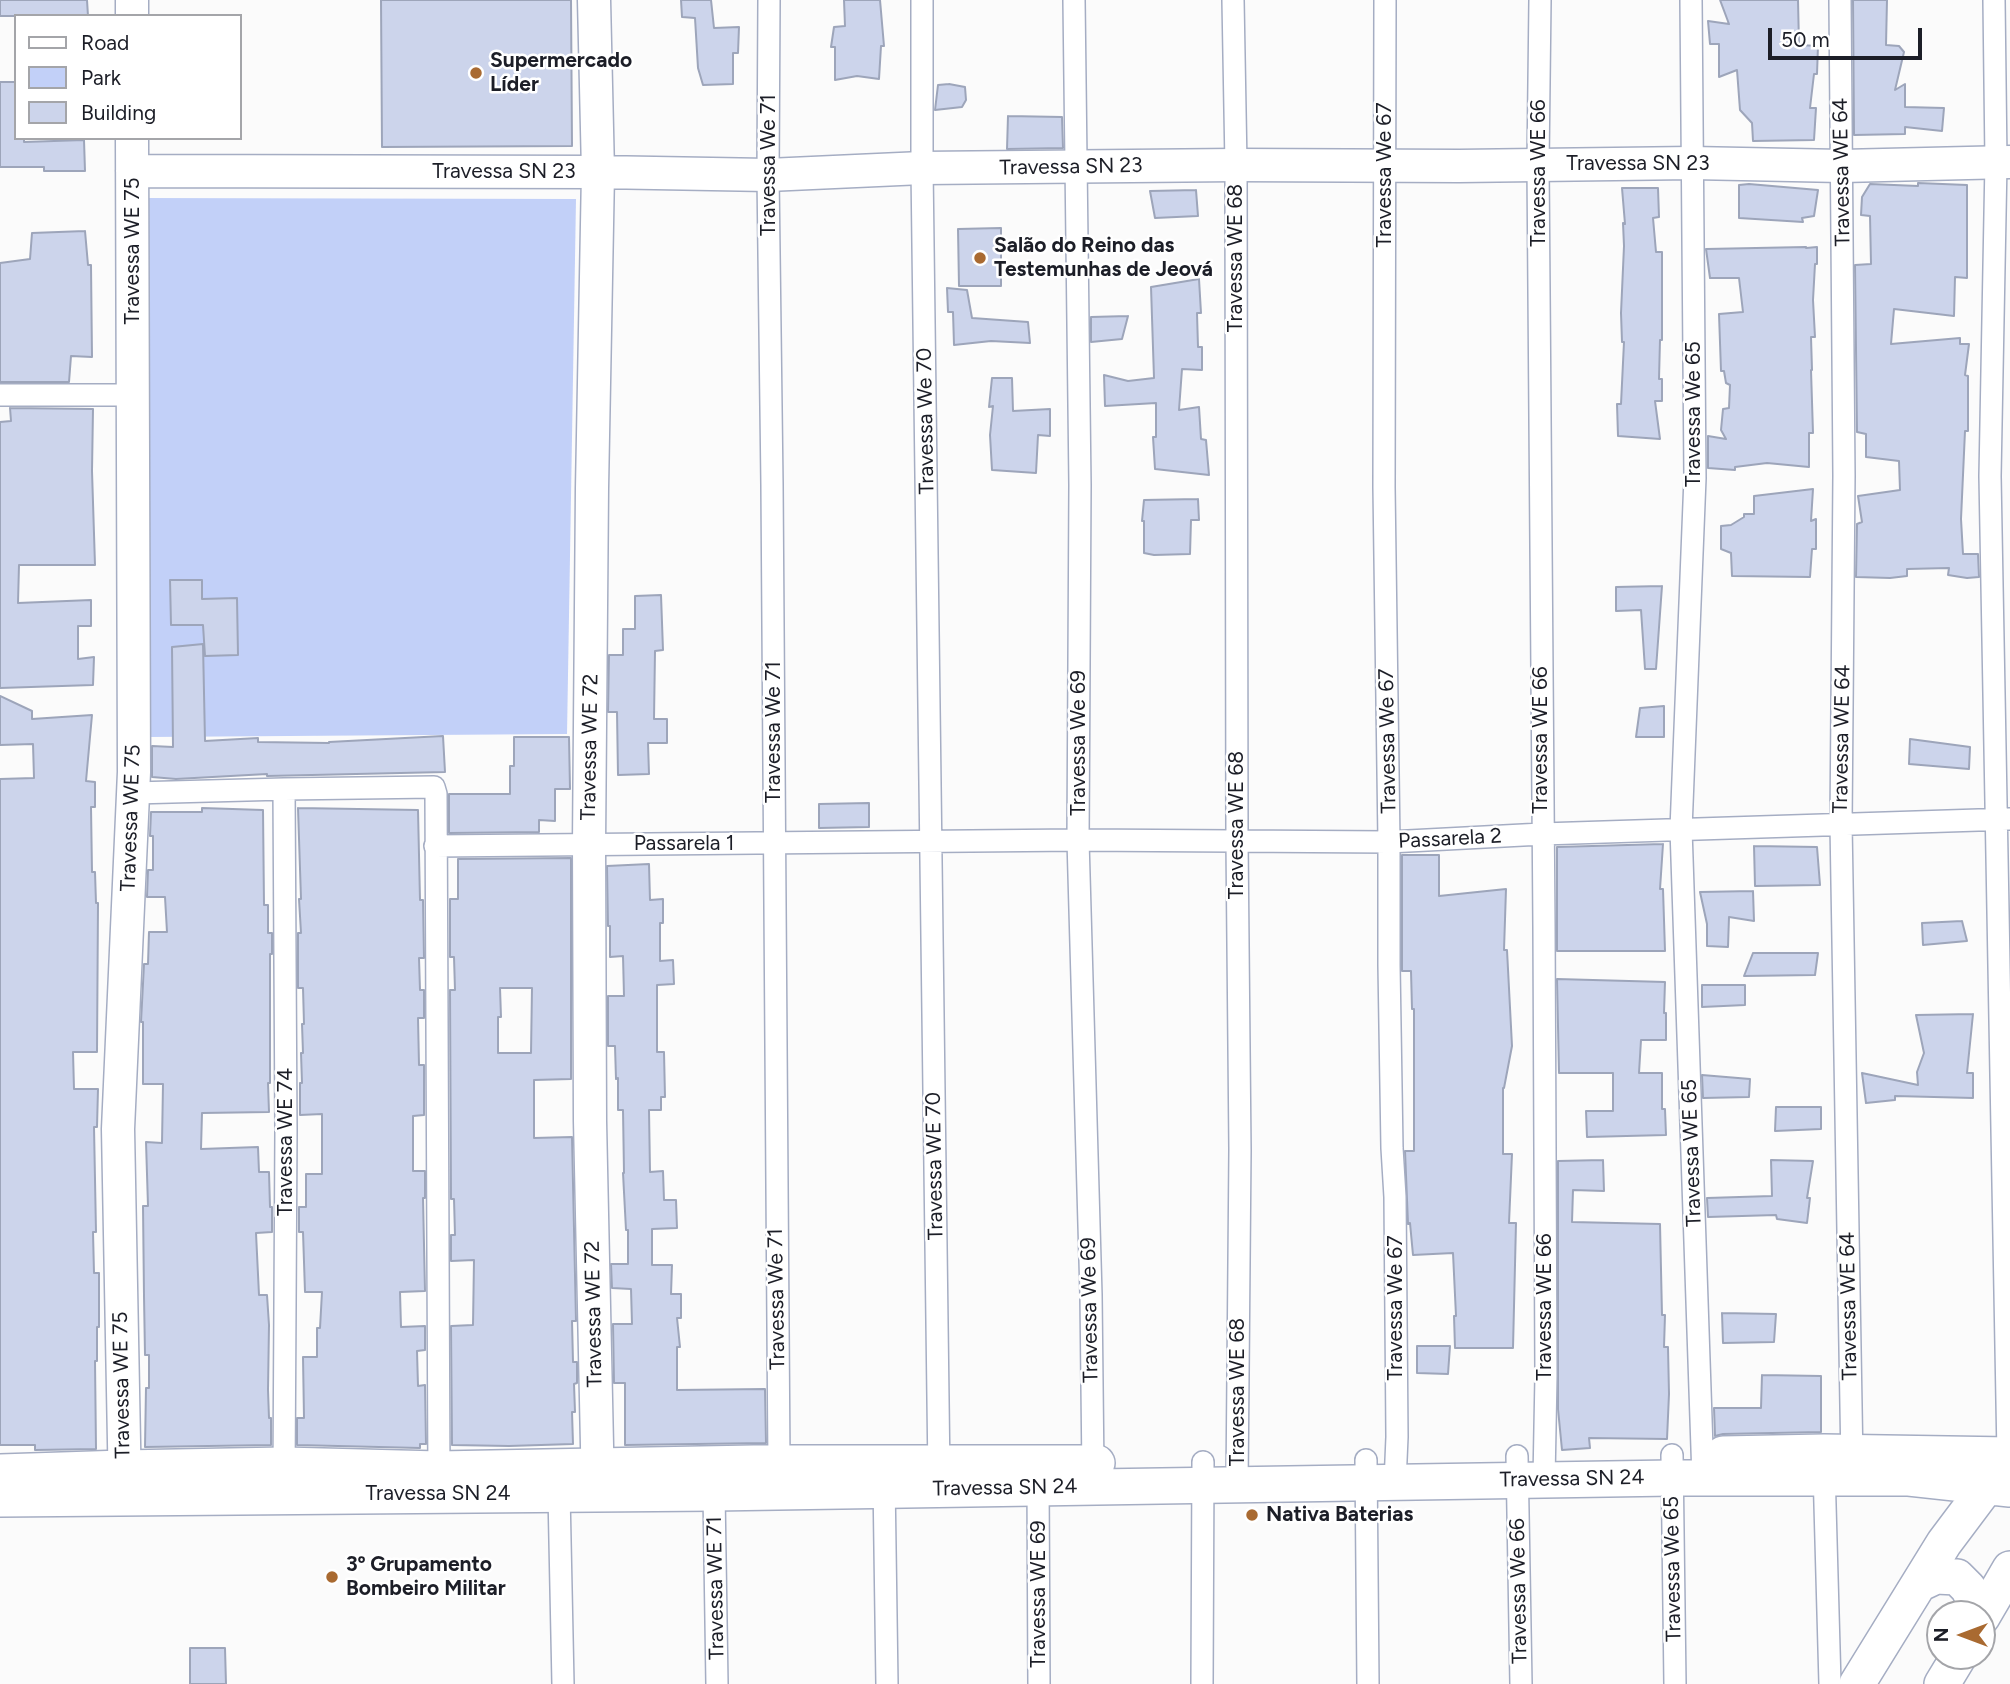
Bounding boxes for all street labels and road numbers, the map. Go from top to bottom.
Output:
street label: Travessa We 71 [756,94,782,236]
street label: Travessa WE 64 [1828,98,1856,246]
street label: Travessa WE 66 [1526,99,1552,247]
street label: Travessa We 67 [1372,103,1398,247]
street label: Travessa SN 23 [1566,151,1710,177]
street label: Travessa SN 23 [999,153,1143,181]
street label: Travessa SN 23 [432,159,576,185]
street label: Travessa WE 75 [120,178,146,324]
street label: Travessa WE 68 [1223,184,1249,332]
street label: Travessa We 65 [1681,341,1707,487]
street label: Travessa We 70 [912,348,940,494]
street label: Travessa We 71 [761,661,787,803]
street label: Travessa WE 64 [1828,665,1856,813]
street label: Travessa WE 66 [1528,666,1554,814]
street label: Travessa We 67 [1374,668,1402,814]
street label: Travessa We 69 [1066,670,1092,816]
street label: Travessa WE 72 [576,673,604,821]
street label: Travessa WE 75 [116,744,146,892]
street label: Travessa WE 68 [1224,751,1250,899]
street label: Passarela 2 [1398,824,1502,854]
street label: Passarela 1 [634,831,734,857]
street label: Travessa WE 74 [273,1068,299,1216]
street label: Travessa WE 65 [1677,1079,1707,1227]
street label: Travessa WE 70 [921,1092,949,1240]
street label: Travessa We 71 [763,1228,791,1370]
street label: Travessa WE 64 [1835,1232,1863,1380]
street label: Travessa WE 66 [1532,1233,1558,1381]
street label: Travessa We 67 [1383,1236,1409,1380]
street label: Travessa We 69 [1076,1237,1104,1383]
street label: Travessa WE 72 [580,1240,608,1388]
street label: Travessa WE 75 [108,1311,136,1459]
street label: Travessa WE 68 [1225,1318,1251,1466]
street label: Travessa SN 24 [1499,1465,1645,1493]
street label: Travessa SN 24 [932,1474,1078,1502]
street label: Travessa SN 24 [366,1481,510,1507]
street label: Travessa We 65 [1659,1496,1687,1642]
street label: Travessa WE 71 [702,1516,730,1660]
street label: Travessa We 66 [1505,1518,1533,1664]
street label: Travessa WE 69 [1026,1520,1052,1668]

